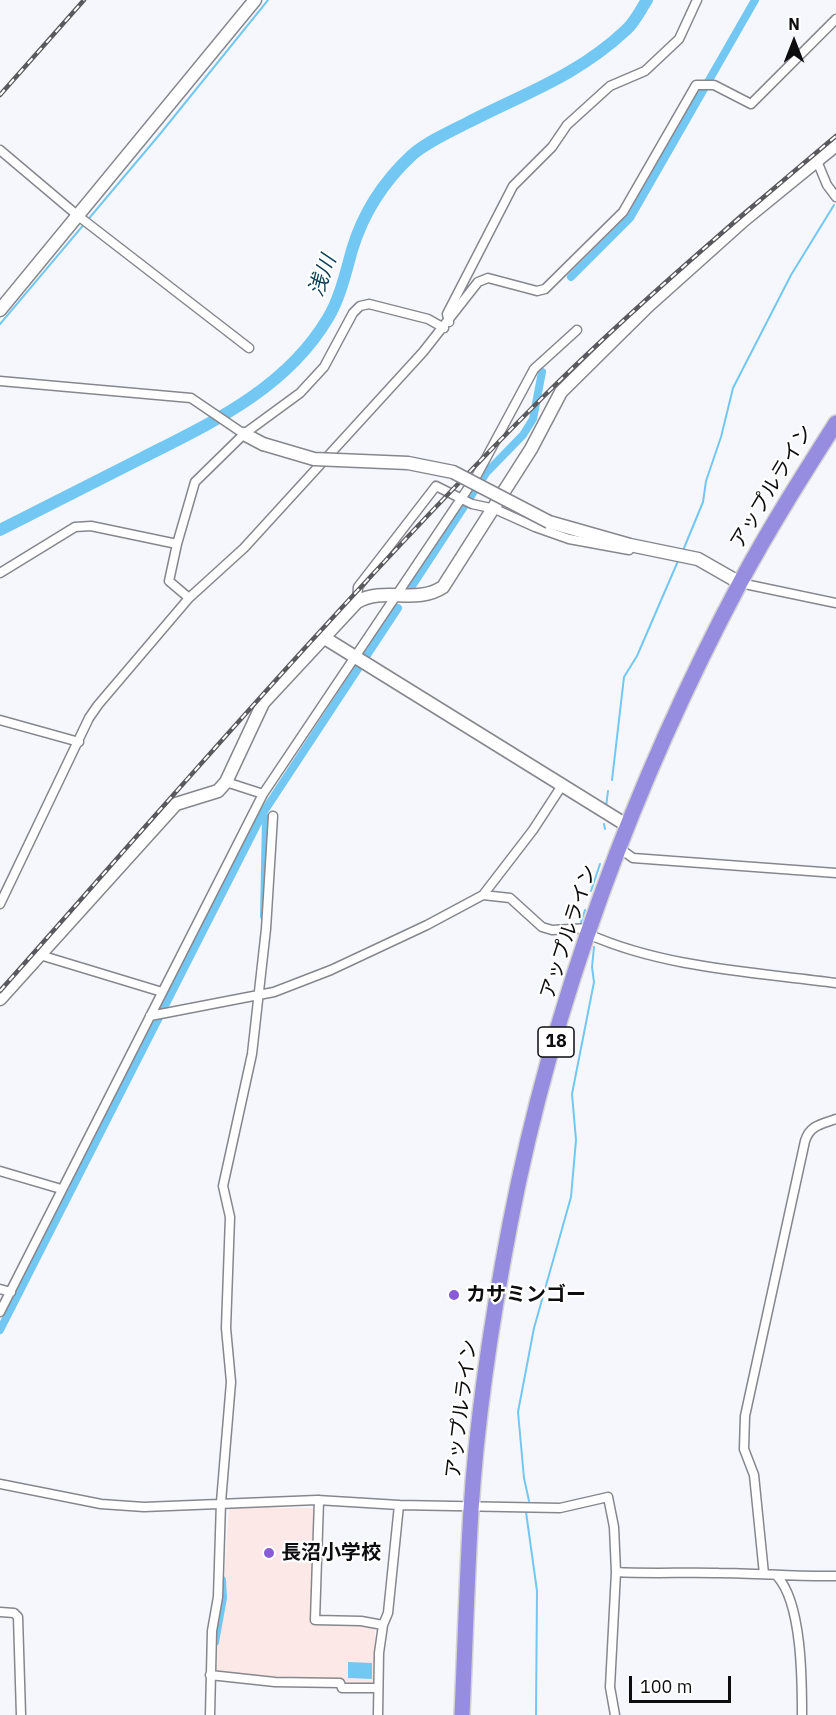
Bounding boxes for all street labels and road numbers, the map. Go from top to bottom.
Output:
street label: アップルライン [726,421,818,553]
street label: アップルライン [536,862,602,1002]
road number: 18 [538,1027,574,1057]
street label: アップルライン [442,1338,482,1480]

